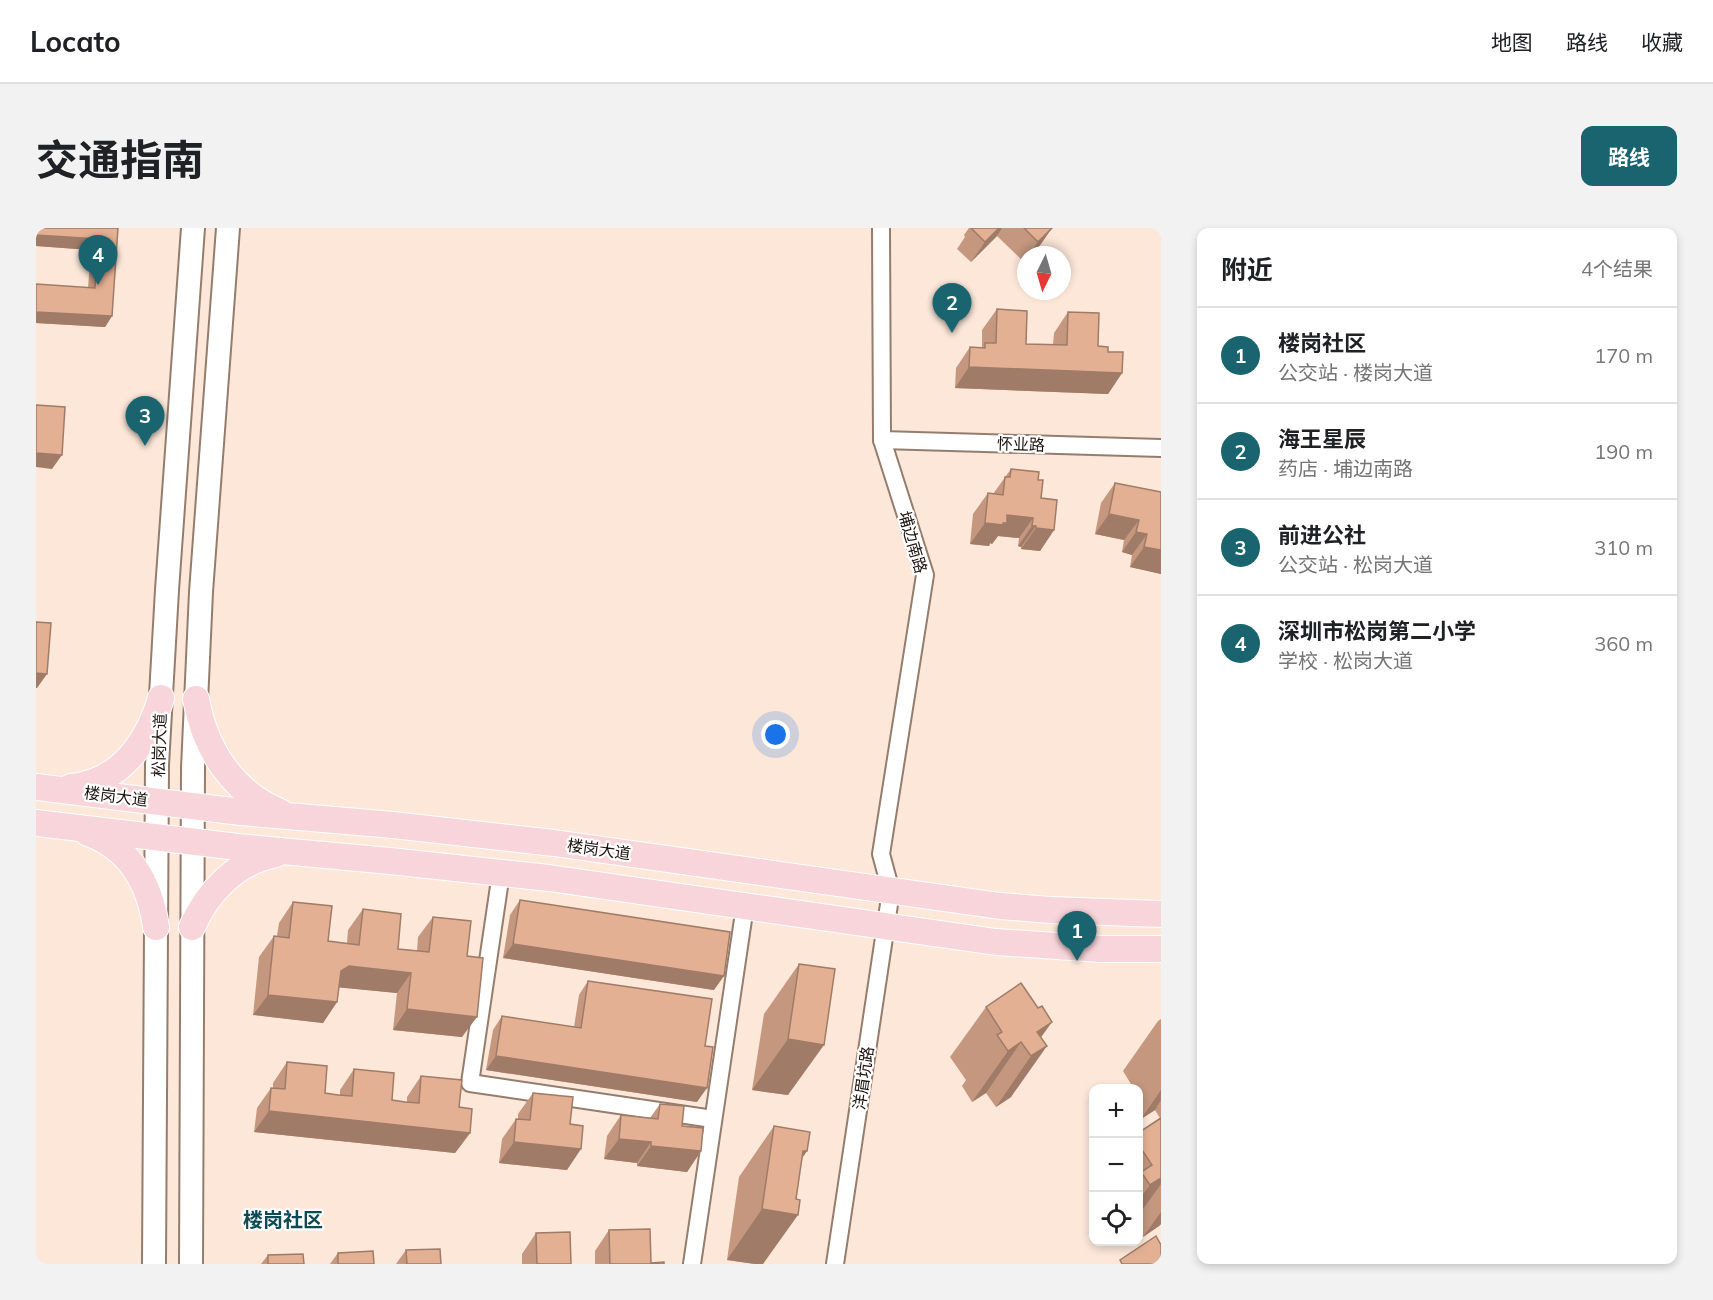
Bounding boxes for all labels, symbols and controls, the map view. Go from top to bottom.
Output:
text: Locato [30,24,121,59]
text: 地图 [1491,29,1533,55]
text: 路线 [1566,29,1608,55]
text: 收藏 [1641,29,1683,55]
button: 路线 [1581,126,1677,186]
text: 交通指南 [36,133,204,186]
pin: 4 [78,236,118,285]
north arrow [1017,246,1071,300]
text: 附近 [1221,253,1273,286]
text: 4个结果 [1581,256,1653,281]
pin: 2 [932,284,972,333]
text: 楼岗社区 [1278,329,1366,357]
text: 1 [1235,343,1247,368]
text: 170 m [1594,343,1653,368]
text: 公交站 · 楼岗大道 [1278,360,1433,385]
pin: 3 [126,396,164,446]
text: 海王星辰 [1278,425,1366,453]
street label: 怀业路 [997,433,1045,455]
text: 2 [1235,439,1247,464]
text: 190 m [1594,439,1653,464]
text: 药店 · 埔边南路 [1278,456,1413,481]
street label: 埔边南路 [895,508,931,576]
text: 前进公社 [1278,521,1366,549]
text: 3 [1235,535,1247,560]
text: 310 m [1594,535,1653,560]
text: 公交站 · 松岗大道 [1278,552,1433,577]
text: 深圳市松岗第二小学 [1278,617,1476,645]
text: 4 [1235,631,1247,656]
text: 360 m [1594,631,1653,656]
text: 学校 · 松岗大道 [1278,648,1413,673]
street label: 松岗大道 [148,713,170,777]
your location [761,720,790,749]
street label: 楼岗大道 [83,782,149,810]
street label: 楼岗大道 [566,835,632,863]
pin: 1 [1058,912,1096,961]
street label: 洋眉坑路 [849,1045,877,1111]
map controls [1089,1084,1143,1246]
button: + [1089,1084,1143,1138]
button: − [1089,1138,1143,1192]
button: locate [1089,1192,1143,1246]
district label: 楼岗社区 [243,1207,323,1232]

